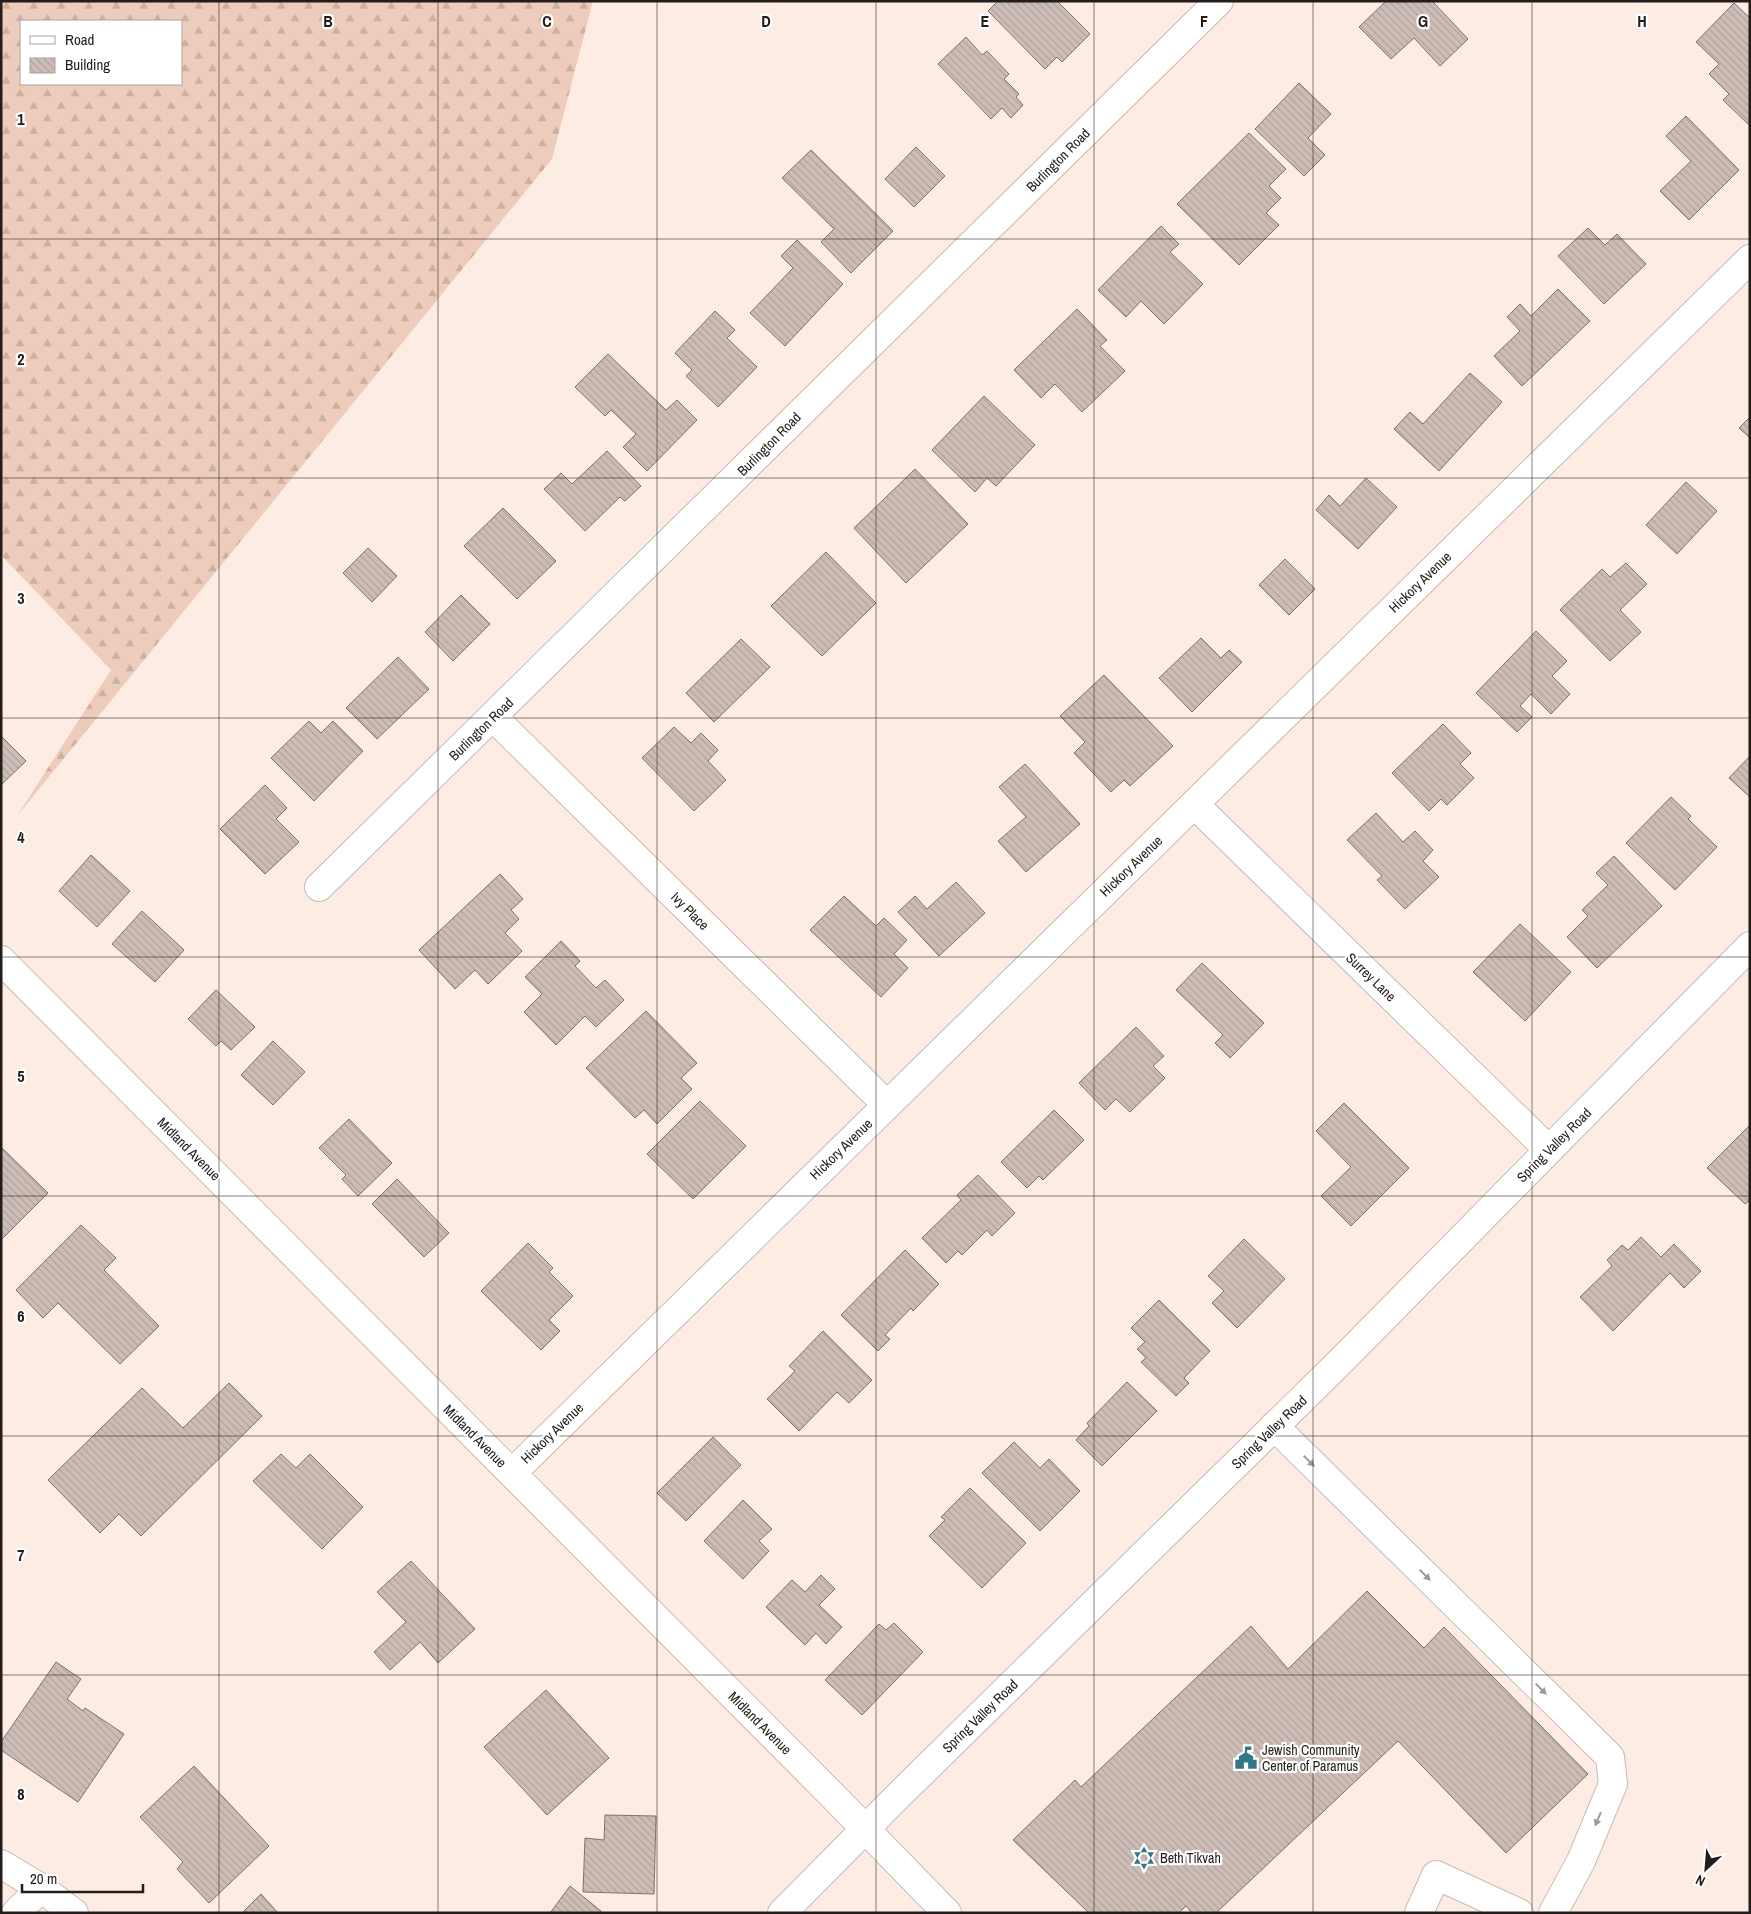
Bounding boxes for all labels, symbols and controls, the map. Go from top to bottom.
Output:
text: B [323,10,333,32]
text: C [542,10,552,32]
text: D [761,10,771,32]
text: E [981,10,990,32]
text: F [1200,10,1208,32]
text: G [1418,10,1428,32]
text: H [1637,10,1647,32]
legend [20,20,182,85]
text: Road [65,29,94,50]
text: Building [65,54,110,75]
text: 1 [17,108,25,130]
street label: Burlington Road [1022,124,1094,196]
text: 2 [17,348,25,370]
street label: Burlington Road [733,408,805,480]
street label: Hickory Avenue [1385,548,1455,616]
text: 3 [17,587,25,609]
street label: Burlington Road [445,694,517,764]
text: 4 [17,826,25,848]
street label: Hickory Avenue [1096,832,1166,900]
street label: Ivy Place [667,888,713,934]
street label: Surrey Lane [1342,949,1400,1005]
text: 5 [17,1065,25,1087]
street label: Spring Valley Road [1513,1104,1595,1186]
street label: Midland Avenue [154,1114,224,1184]
street label: Hickory Avenue [806,1115,876,1183]
text: 6 [17,1305,25,1327]
street label: Spring Valley Road [1227,1391,1311,1473]
street label: Hickory Avenue [517,1399,587,1467]
street label: Midland Avenue [440,1401,510,1471]
one-way arrow [1303,1454,1315,1466]
text: 7 [17,1544,25,1566]
one-way arrow [1419,1568,1431,1580]
street label: Spring Valley Road [938,1675,1022,1757]
one-way arrow [1534,1682,1546,1694]
street label: Midland Avenue [725,1688,795,1758]
place label: Jewish Community Center of Paramus [1262,1741,1360,1775]
public building icon: Jewish Community Center of Paramus [1233,1745,1259,1771]
text: 8 [17,1783,25,1805]
one-way arrow [1594,1812,1602,1827]
north arrow [1681,1844,1731,1894]
synagogue icon: Beth Tikvah [1131,1845,1157,1871]
place label: Beth Tikvah [1160,1849,1221,1867]
scale bar [22,1862,144,1894]
text: 20 m [30,1868,57,1889]
text: N [1693,1871,1708,1891]

